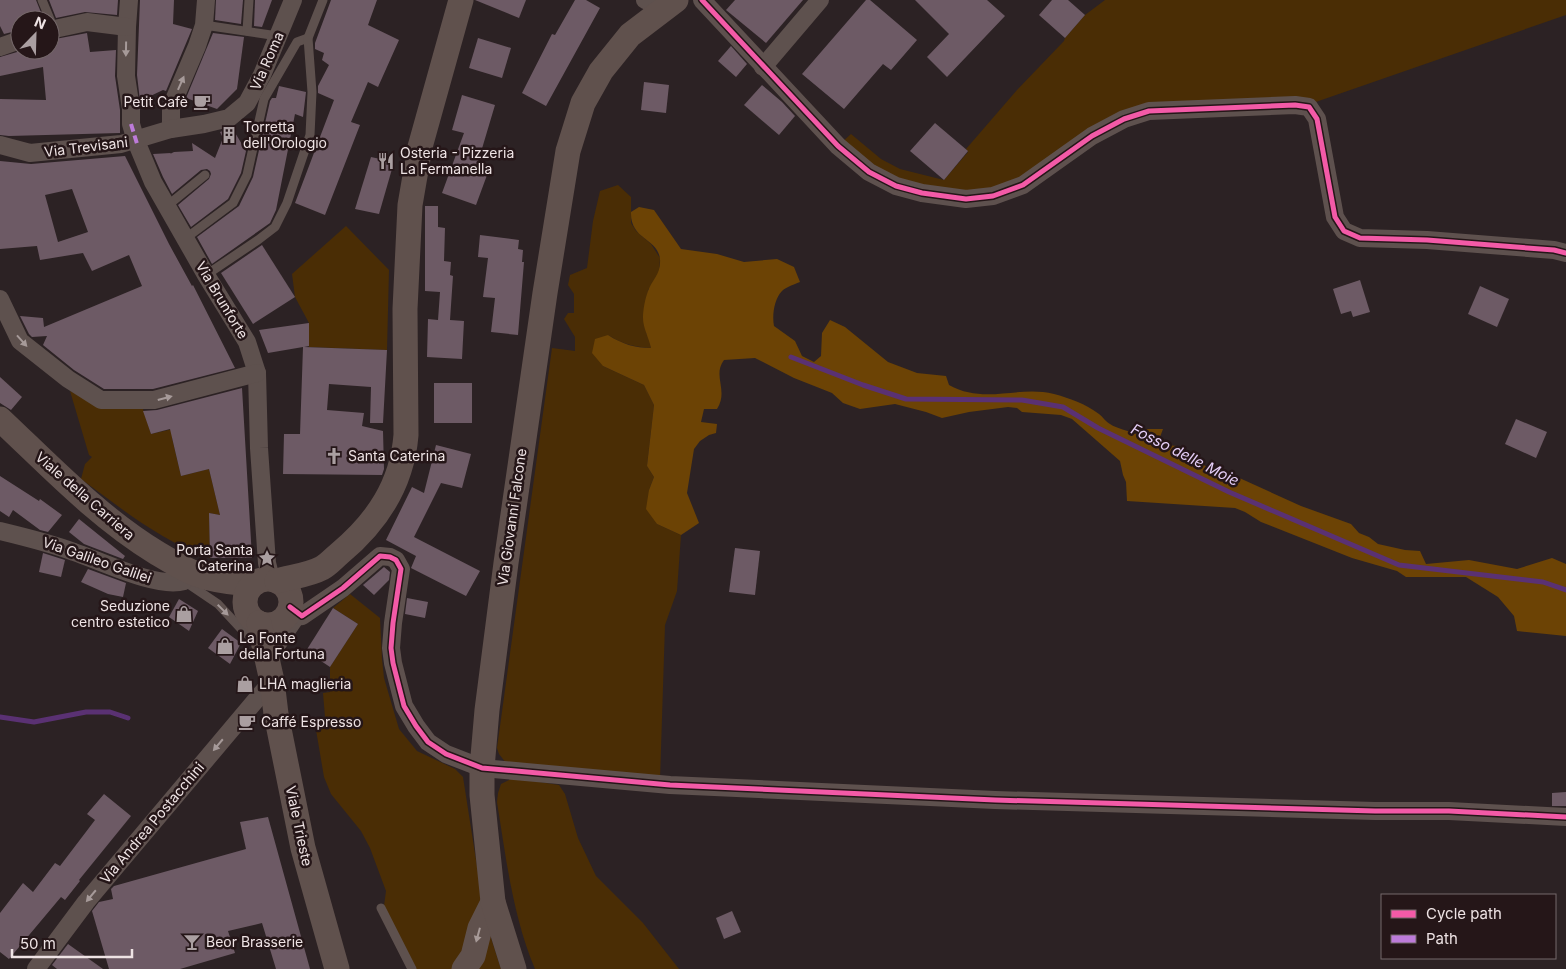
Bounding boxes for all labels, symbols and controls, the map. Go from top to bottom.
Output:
north arrow [10,10,60,60]
text: N [32,13,49,32]
street label: Via Roma [246,29,287,93]
one-way arrow [122,41,130,57]
one-way arrow [177,76,185,90]
cafe icon: Petit Cafè [192,92,212,112]
place label: Petit Cafè [123,93,188,110]
place label: Torretta dell'Orologio [243,118,327,151]
building icon: Torretta dell'Orologio [219,125,239,145]
street label: Via Trevisani [43,133,129,160]
place label: Osteria - Pizzeria La Fermanella [400,144,514,177]
restaurant icon: Osteria - Pizzeria La Fermanella [376,151,396,171]
street label: Via Brunforte [193,258,252,341]
one-way arrow [17,335,28,348]
one-way arrow [157,393,172,401]
water label: Fosso delle Moie [1128,419,1243,490]
church icon: Santa Caterina [324,446,344,466]
place label: Santa Caterina [348,447,445,464]
street label: Via Giovanni Falcone [493,447,530,587]
street label: Viale della Carriera [32,448,138,543]
street label: Via Galileo Galilei [41,533,154,586]
place label: Porta Santa Caterina [176,541,253,574]
place icon: Porta Santa Caterina [257,548,277,568]
place label: Seduzione centro estetico [71,597,170,630]
one-way arrow [217,603,229,615]
shop icon: Seduzione centro estetico [174,604,194,624]
place label: La Fonte della Fortuna [239,629,325,662]
shop icon: La Fonte della Fortuna [215,636,235,656]
shop icon: LHA maglieria [235,674,255,694]
place label: LHA maglieria [259,675,351,692]
cafe icon: Caffé Espresso [237,712,257,732]
place label: Caffé Espresso [261,713,361,730]
one-way arrow [213,738,224,751]
street label: Via Andrea Postacchini [96,759,207,887]
street label: Viale Trieste [283,784,316,868]
one-way arrow [86,889,97,902]
legend [1381,894,1556,959]
text: Cycle path [1426,904,1502,923]
scale bar [12,926,132,958]
one-way arrow [474,928,482,943]
text: Path [1426,929,1458,948]
bar icon: Beor Brasserie [182,932,202,952]
place label: Beor Brasserie [206,933,303,950]
text: 50 m [20,934,56,953]

